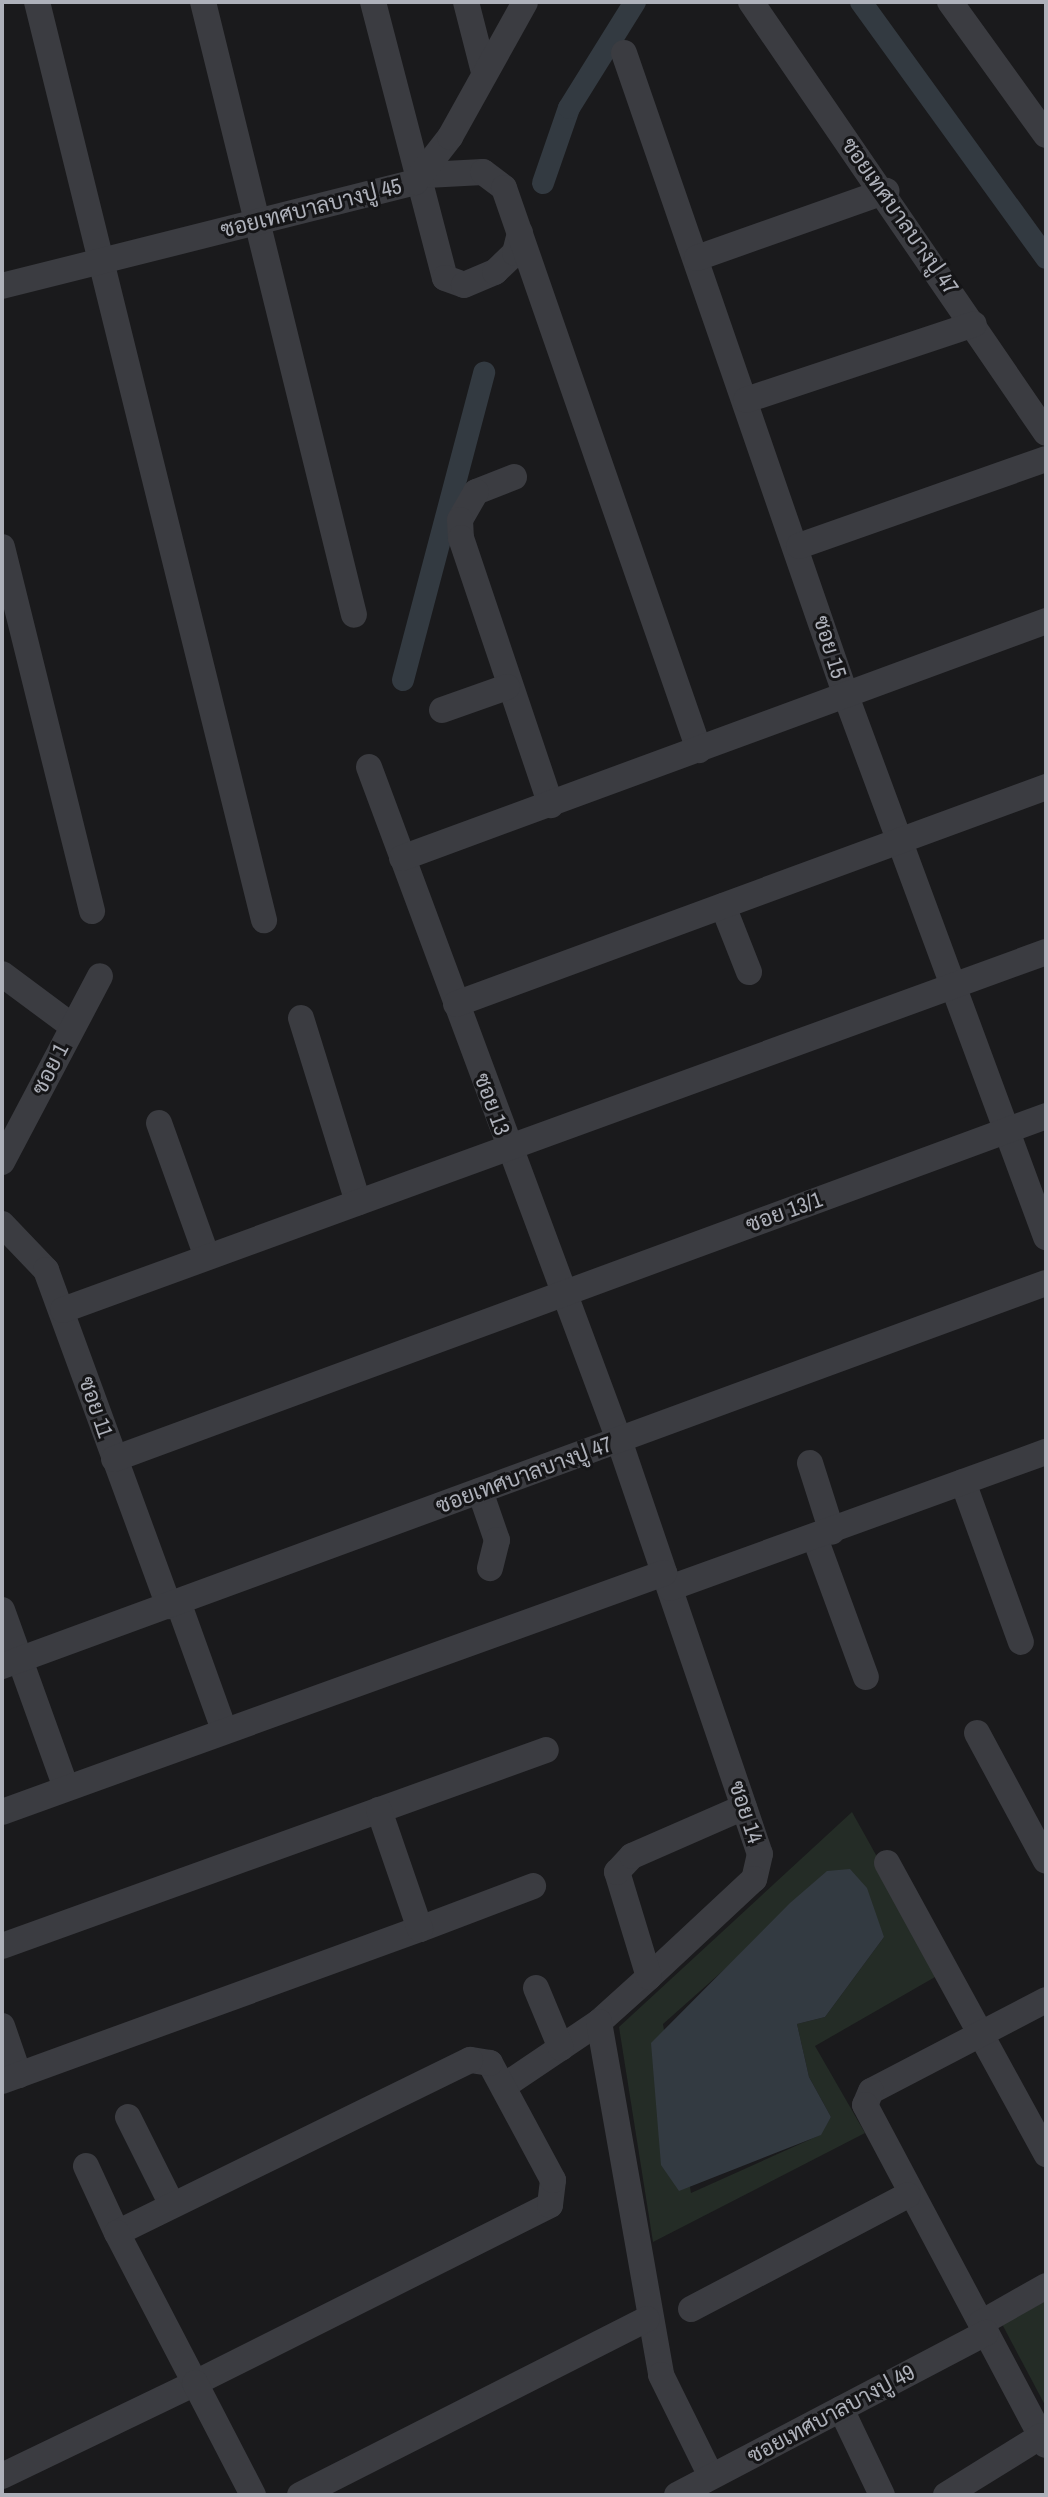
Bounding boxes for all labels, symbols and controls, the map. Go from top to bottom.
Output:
street label: ซอยเทศบาลบางปู 47 [836,132,964,300]
street label: ซอยเทศบาลบางปู 45 [218,173,404,243]
street label: ซอย 15 [808,612,852,682]
street label: ซอย 1 [26,1039,74,1099]
street label: ซอย 13 [469,1069,515,1139]
street label: ซอย 13/1 [742,1186,826,1238]
street label: ซอย 11 [73,1373,119,1441]
street label: ซอยเทศบาลบางปู 47 [432,1431,616,1519]
street label: ซอย 14 [724,1777,768,1847]
street label: ซอยเทศบาลบางปู 49 [743,2359,919,2469]

